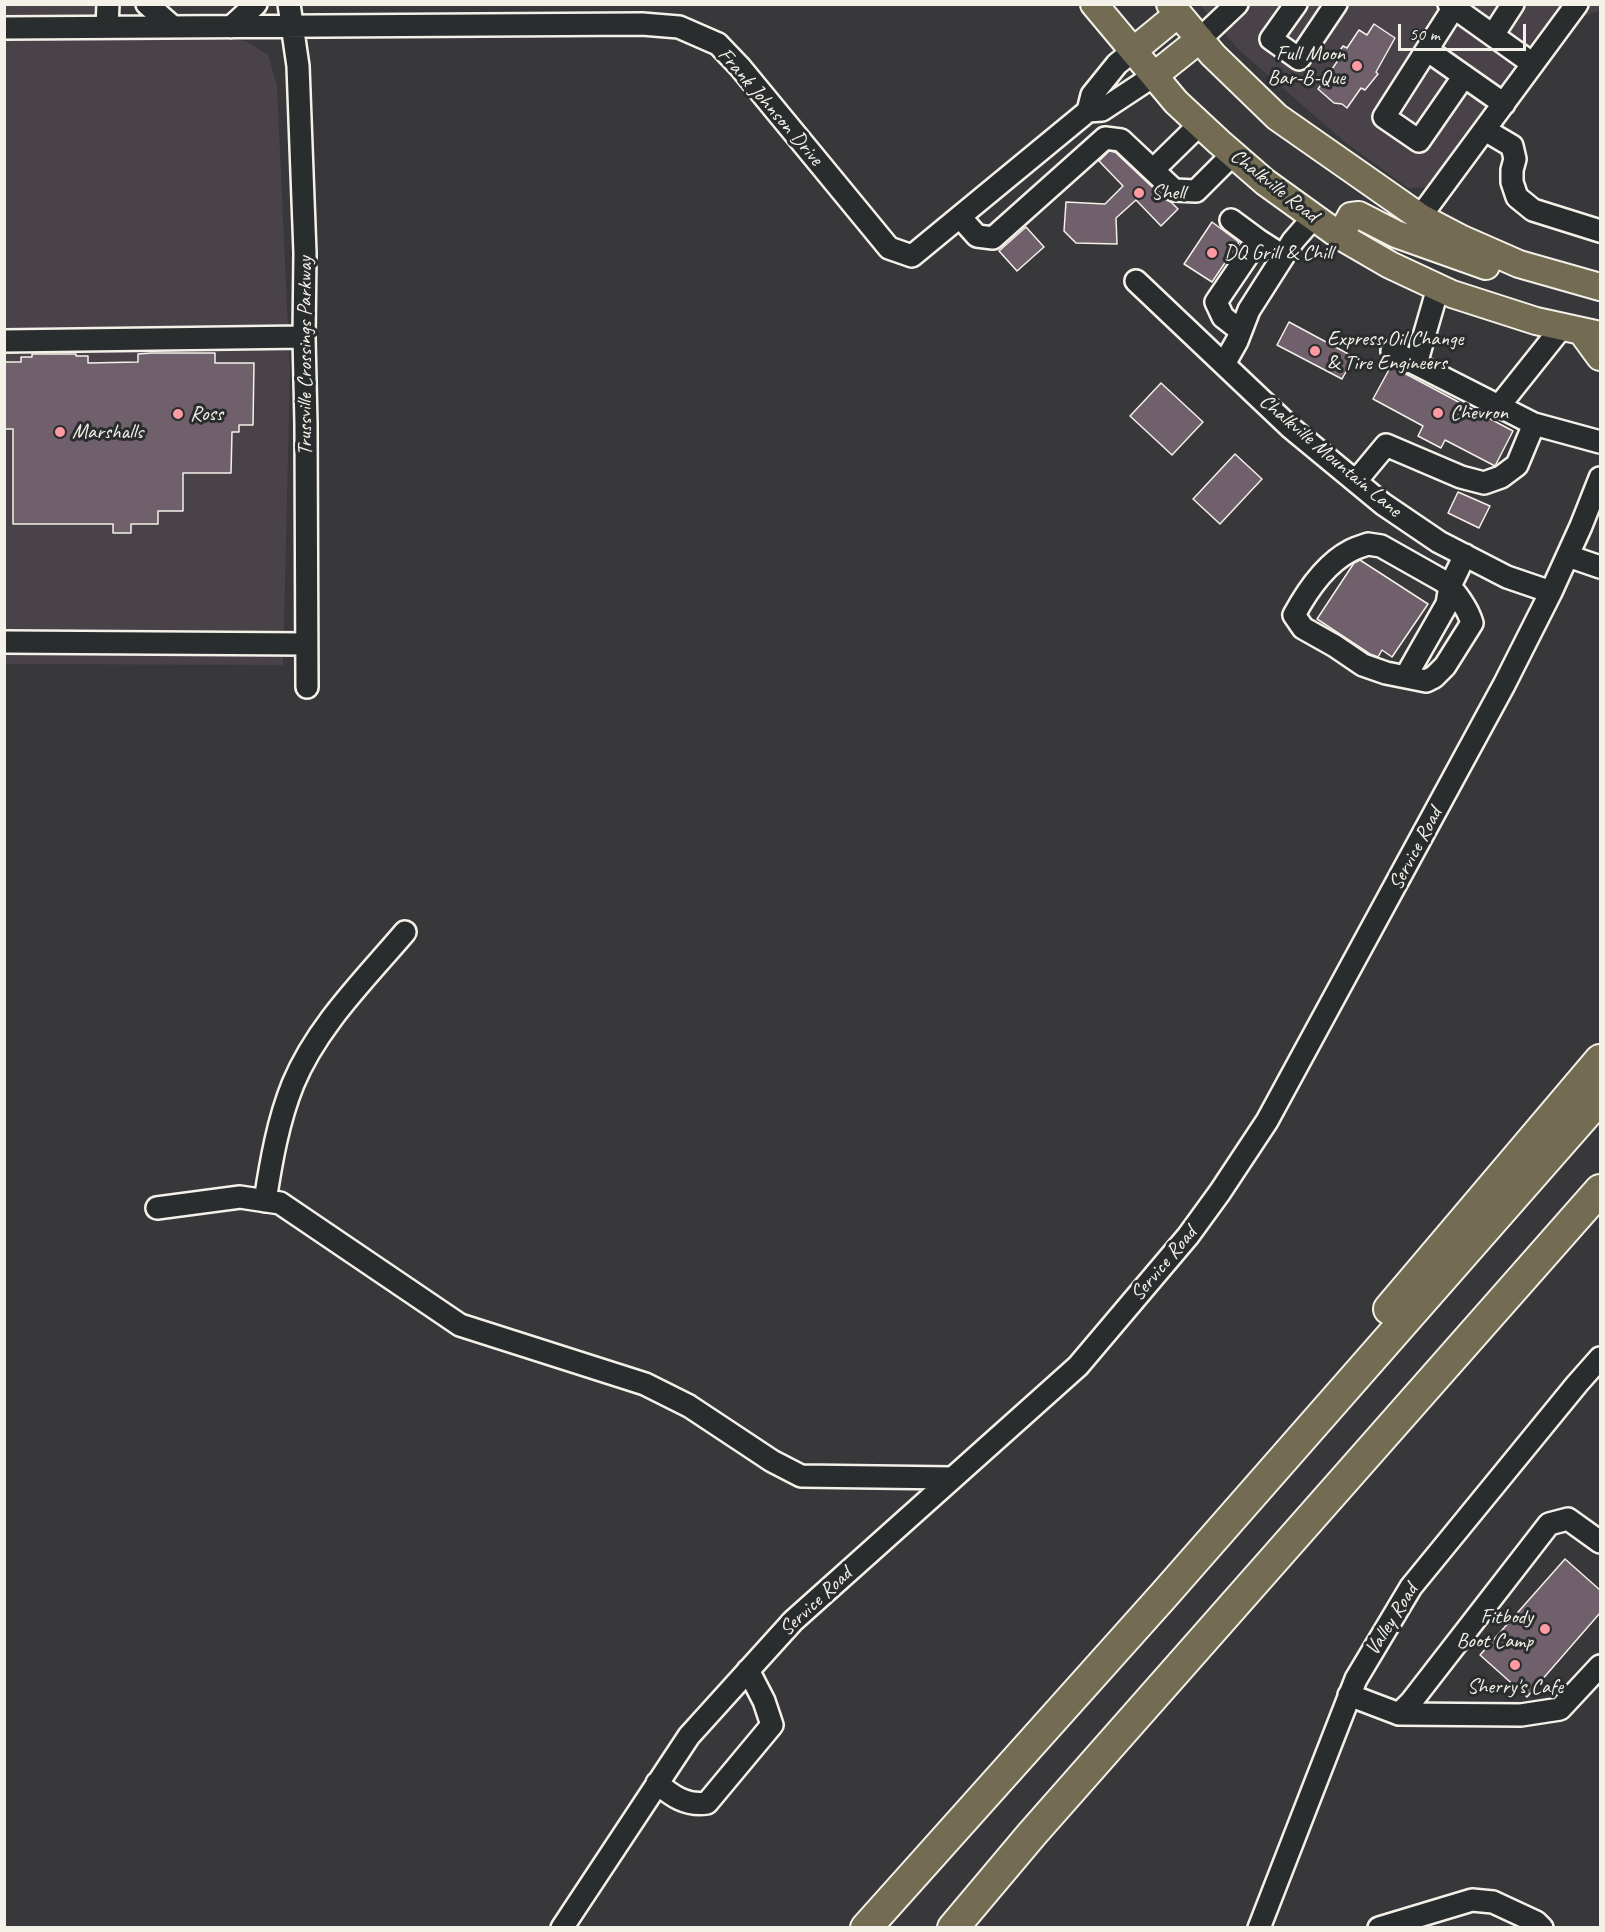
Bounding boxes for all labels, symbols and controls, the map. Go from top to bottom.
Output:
scale bar [1401,12,1528,50]
text: 50 m [1409,23,1440,45]
place label: Full Moon Bar-B-Que [1268,41,1345,91]
street label: Frank Johnson Drive [712,43,828,171]
marker: Full Moon Bar-B-Que [1350,59,1364,73]
street label: Chalkville Road [1225,144,1323,228]
place label: Shell [1151,180,1185,206]
marker: Shell [1132,186,1146,200]
place label: DQ Grill & Chill [1224,240,1333,266]
marker: DQ Grill & Chill [1205,246,1219,260]
street label: Trussville Crossings Parkway [292,256,318,456]
place label: Express Oil Change & Tire Engineers [1327,326,1463,376]
marker: Express Oil Change & Tire Engineers [1308,344,1322,358]
street label: Chalkville Mountain Lane [1254,389,1406,523]
place label: Chevron [1450,400,1508,426]
place label: Ross [190,401,223,427]
marker: Chevron [1431,406,1445,420]
marker: Ross [171,407,185,421]
place label: Marshalls [72,419,143,445]
marker: Marshalls [53,425,67,439]
street label: Service Road [1384,803,1448,895]
street label: Service Road [1125,1221,1203,1307]
street label: Service Road [775,1562,857,1642]
street label: Valley Road [1360,1580,1424,1660]
place label: Fitbody Boot Camp [1456,1604,1533,1654]
marker: Fitbody Boot Camp [1538,1622,1552,1636]
marker: Sherry's Cafe [1508,1658,1522,1672]
place label: Sherry's Cafe [1467,1674,1563,1700]

